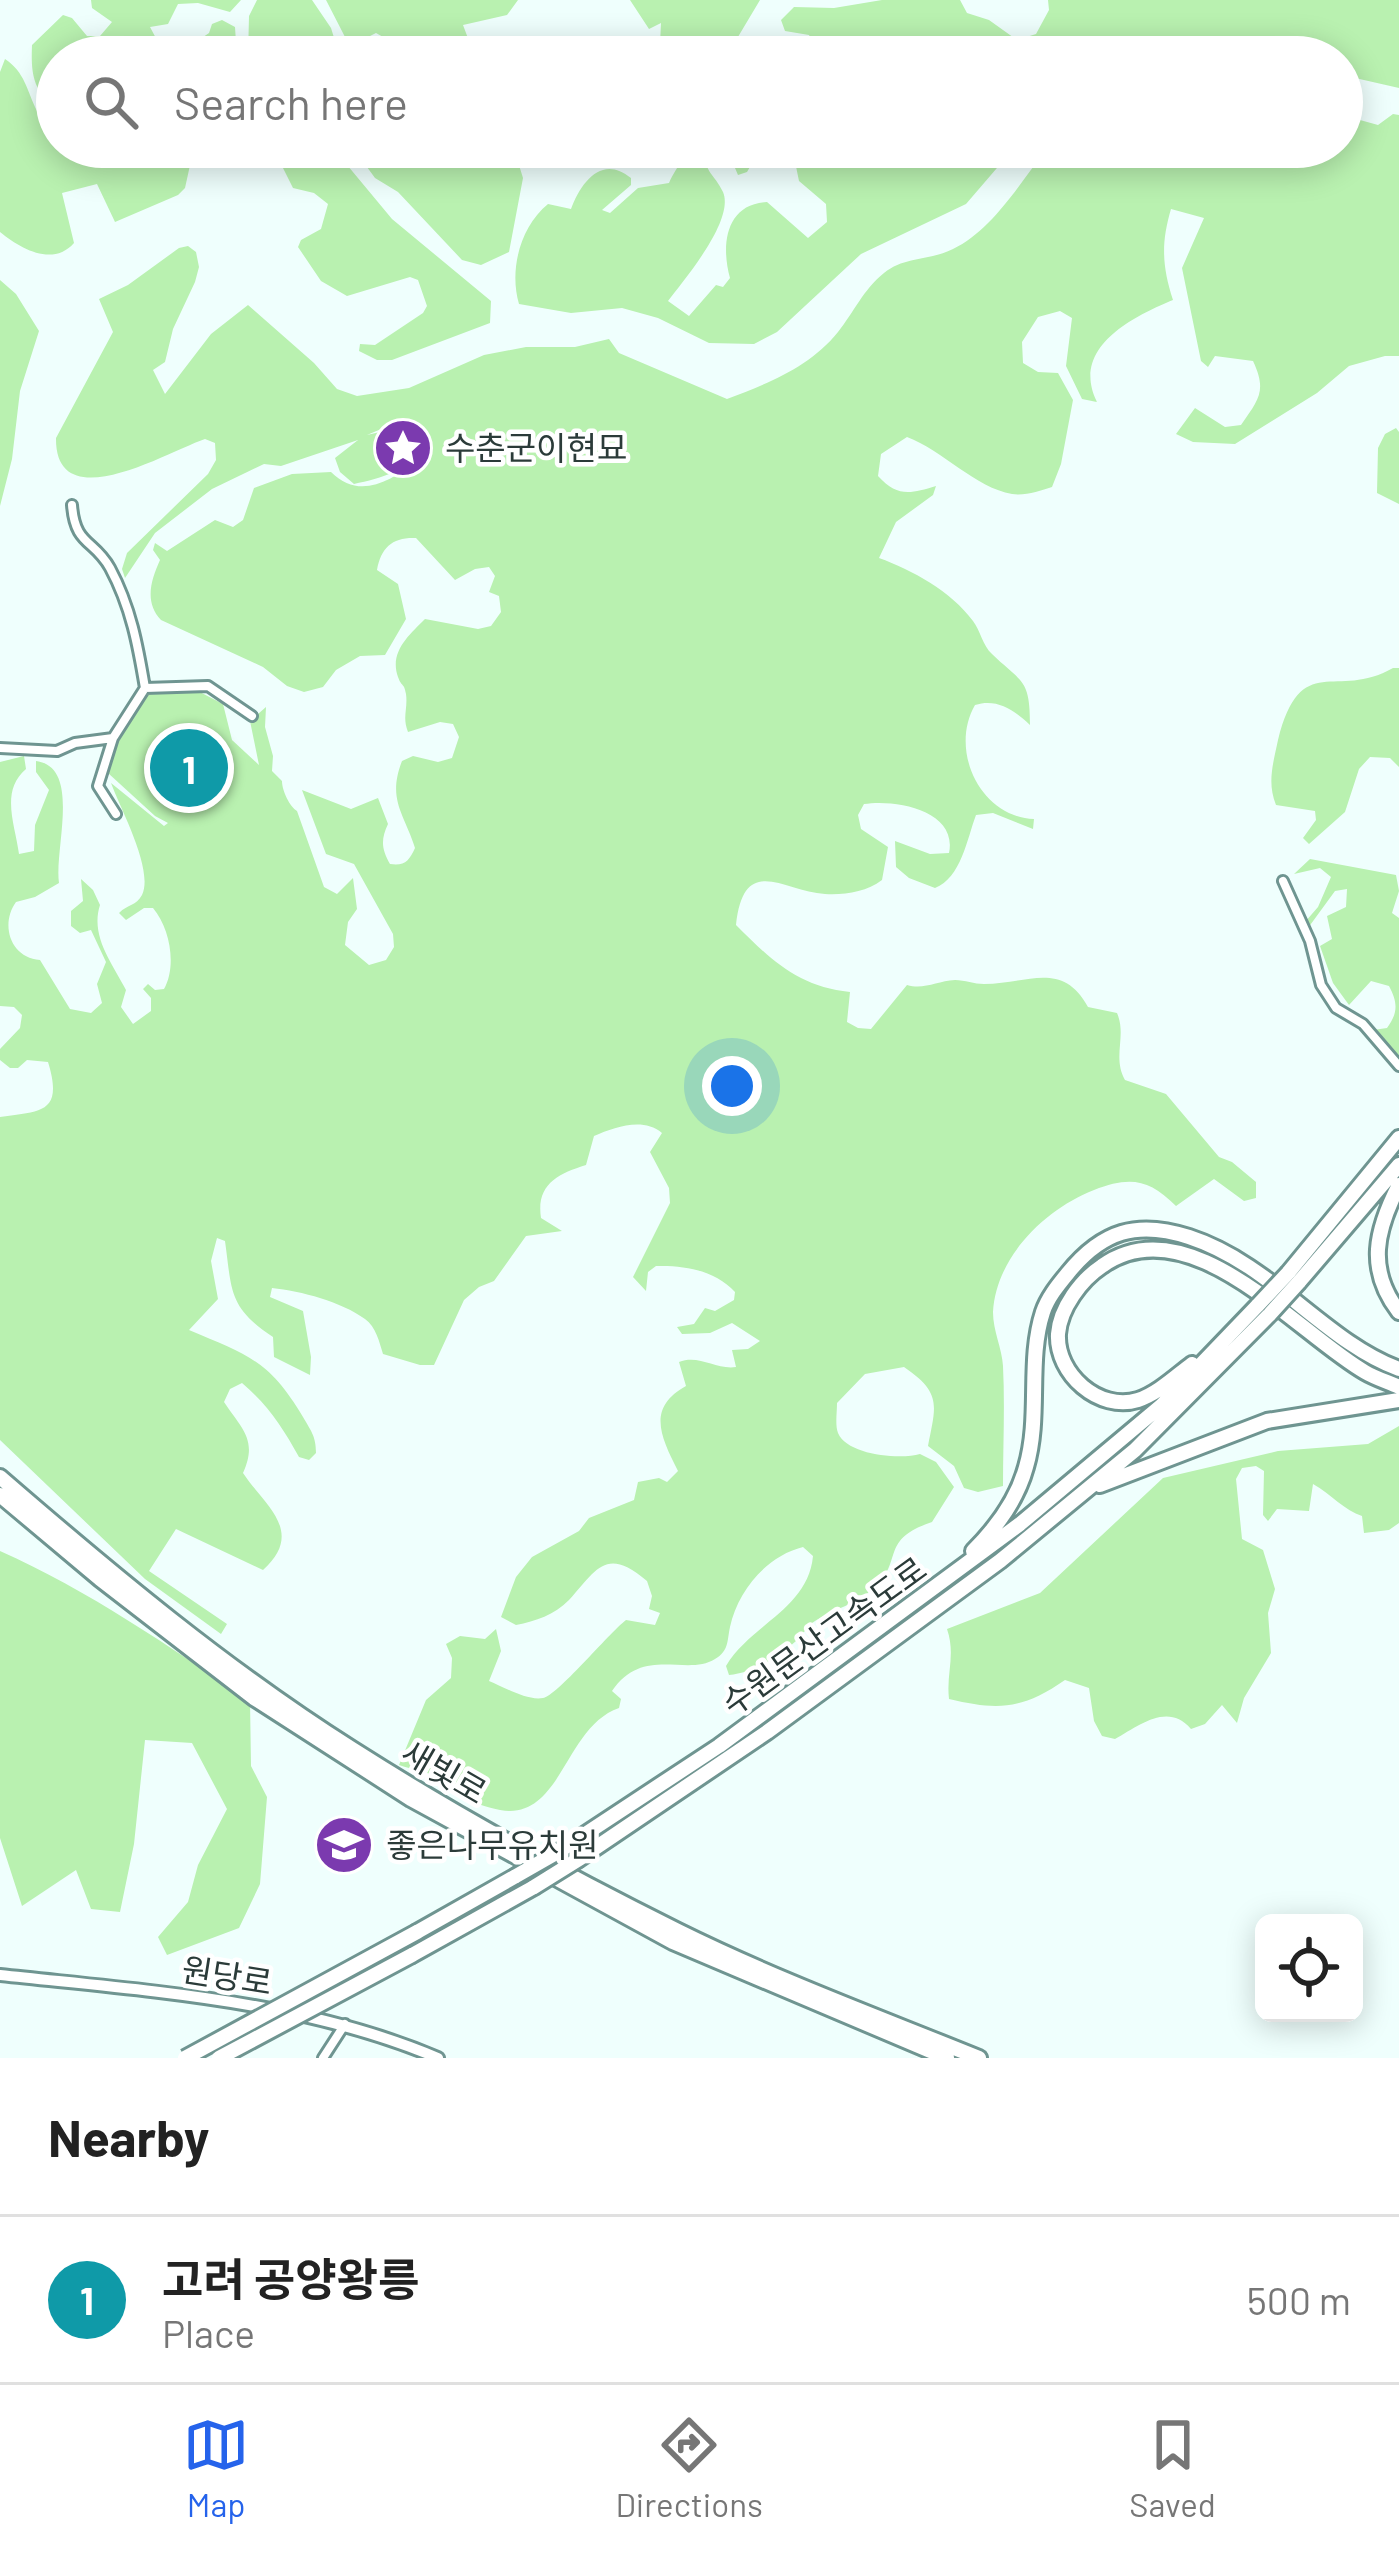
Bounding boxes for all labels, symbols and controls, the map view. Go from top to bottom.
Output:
search box [36,36,1363,168]
icon: search [78,69,144,135]
text: Search here [174,75,408,129]
place icon: 수춘군이현묘 [372,417,434,479]
place label: 수춘군이현묘 [445,427,627,467]
pin: 1 [150,723,228,813]
your location [702,1056,762,1116]
street label: 수원문산고속도로 [713,1548,933,1723]
street label: 새빛로 [395,1731,494,1811]
school or university icon: 좋은나무유치원 [313,1814,375,1876]
place label: 좋은나무유치원 [386,1824,599,1864]
map controls [1255,1914,1363,2022]
button: locate [1255,1914,1363,2022]
street label: 원당로 [179,1948,275,2002]
text: Nearby [48,2106,209,2167]
text: 고려 공양왕릉 [162,2251,419,2305]
text: 1 [80,2276,94,2323]
text: 500 m [1247,2276,1351,2323]
text: Place [162,2309,255,2356]
tab: Map [183,2412,249,2524]
tab: Directions [615,2412,763,2524]
tab: Saved [1129,2412,1216,2524]

